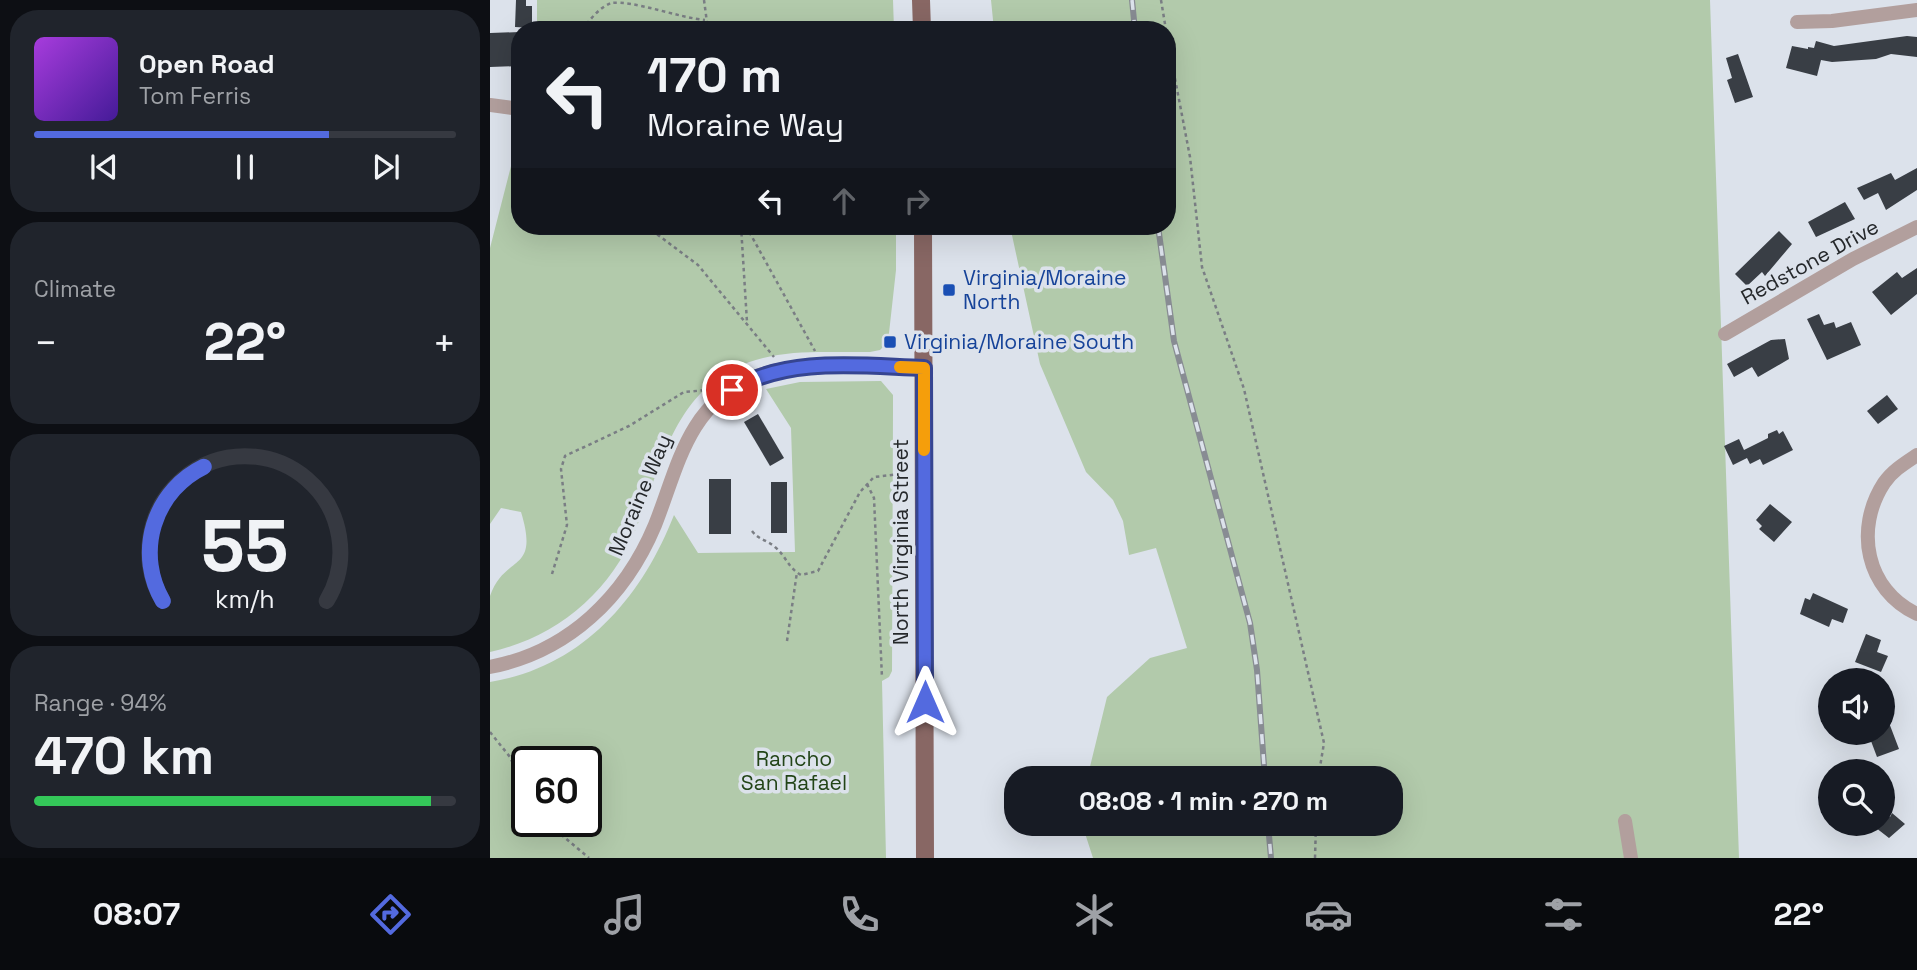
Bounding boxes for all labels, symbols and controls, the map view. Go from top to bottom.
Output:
text: 170 m [647,44,782,106]
text: Open Road [139,47,275,81]
icon: left [532,49,623,140]
text: Tom Ferris [139,81,251,111]
text: Moraine Way [647,105,844,145]
icon: previous [85,148,123,186]
icon: pause [226,148,264,186]
icon: next [367,148,405,186]
icon: left [752,182,790,220]
icon: ahead [825,182,863,220]
icon: right [898,182,936,220]
street label: Redstone Drive [1736,213,1883,311]
place label: Virginia/Moraine North [963,264,1126,315]
text: Climate [34,274,116,304]
marker: Virginia/Moraine North [941,282,957,298]
text: 22° [204,309,286,375]
text: − [34,319,58,367]
text: + [432,319,456,367]
place label: Virginia/Moraine South [904,328,1134,355]
marker: Virginia/Moraine South [882,334,898,350]
pin [702,360,762,420]
icon: arrive [713,371,751,409]
street label: Moraine Way [602,430,677,560]
street label: North Virginia Street [887,439,914,645]
text: 55 [201,499,289,592]
text: km/h [215,583,275,615]
position arrow [888,665,962,739]
map controls [1818,668,1895,836]
button: sound [1818,668,1895,745]
text: Range · 94% [34,688,167,718]
text: 470 km [34,723,214,789]
park label: Rancho San Rafael [741,745,847,796]
speed limit sign: 60 [511,746,602,837]
button: search [1818,759,1895,836]
text: 08:08 · 1 min · 270 m [1079,784,1328,818]
icon: directions [366,890,415,939]
icon: music [600,890,649,939]
icon: phone [835,890,884,939]
icon: climate [1070,890,1119,939]
icon: car [1304,890,1353,939]
icon: filters [1539,890,1588,939]
text: 08:07 [93,894,180,934]
text: 22° [1773,894,1824,934]

